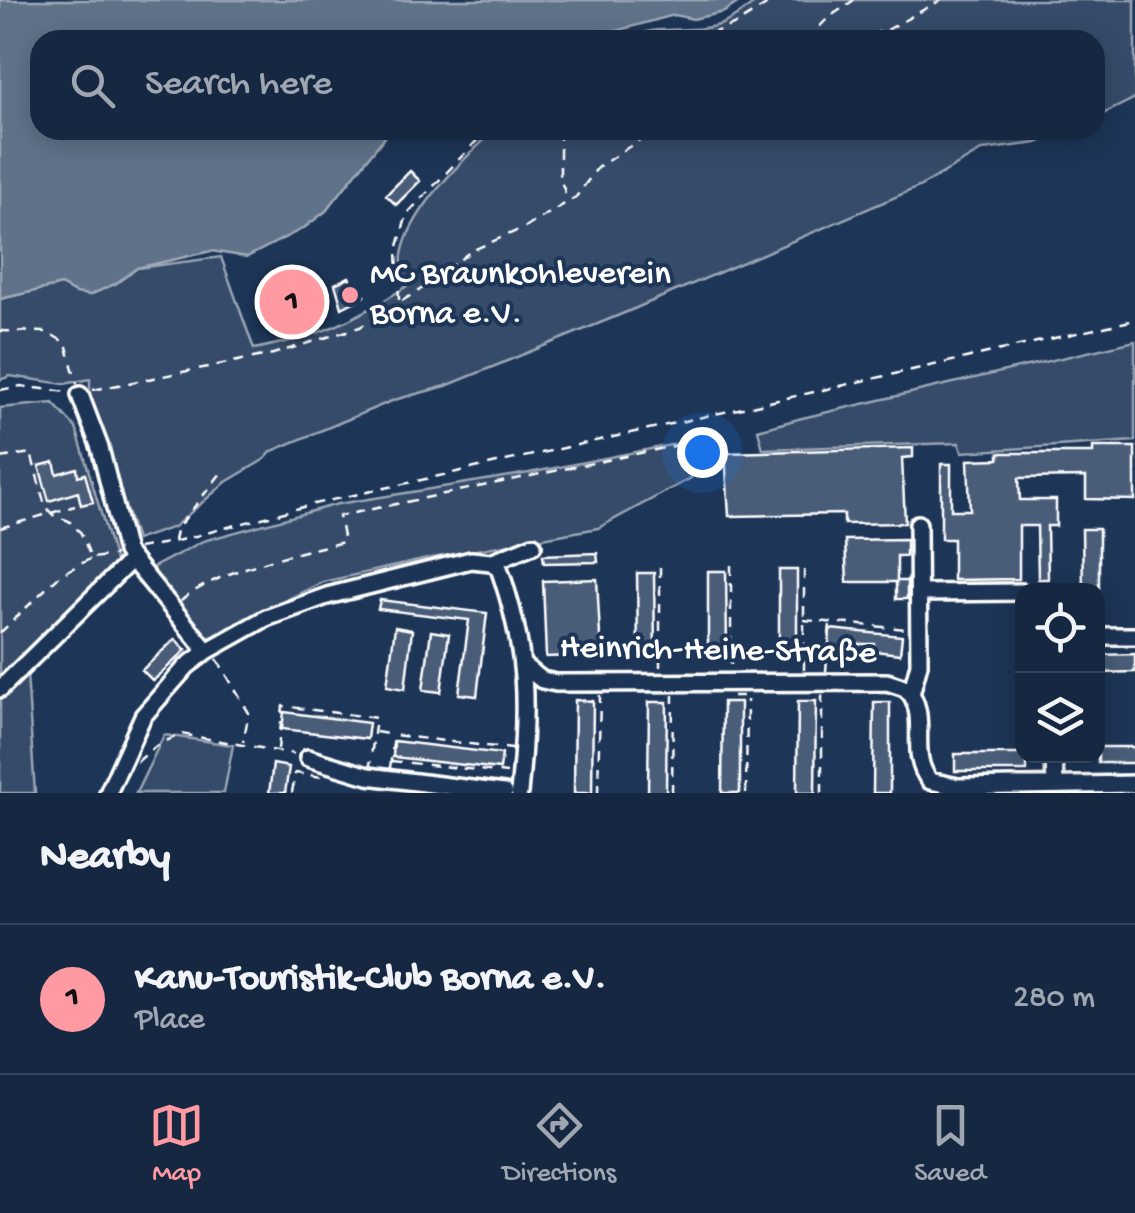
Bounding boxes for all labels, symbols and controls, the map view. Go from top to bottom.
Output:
search box [30,30,1105,140]
icon: search [65,58,120,113]
text: Search here [145,63,332,107]
place label: MC Braunkohleverein Borna e.V. [369,255,671,336]
pin: 1 [260,264,324,340]
marker: MC Braunkohleverein Borna e.V. [339,284,361,306]
your location [677,427,728,478]
map controls [1015,583,1105,763]
button: locate [1015,583,1105,673]
street label: Heinrich-Heine-Straße [559,629,878,675]
button: layers [1015,673,1105,763]
text: Nearby [40,834,170,883]
text: Kanu-Touristik-Club Borna e.V. [135,958,607,1002]
text: 1 [66,980,79,1018]
text: 280 m [1013,980,1095,1018]
text: Place [135,1002,205,1040]
tab: Map [149,1098,204,1191]
tab: Directions [502,1098,616,1191]
tab: Saved [914,1098,986,1191]

